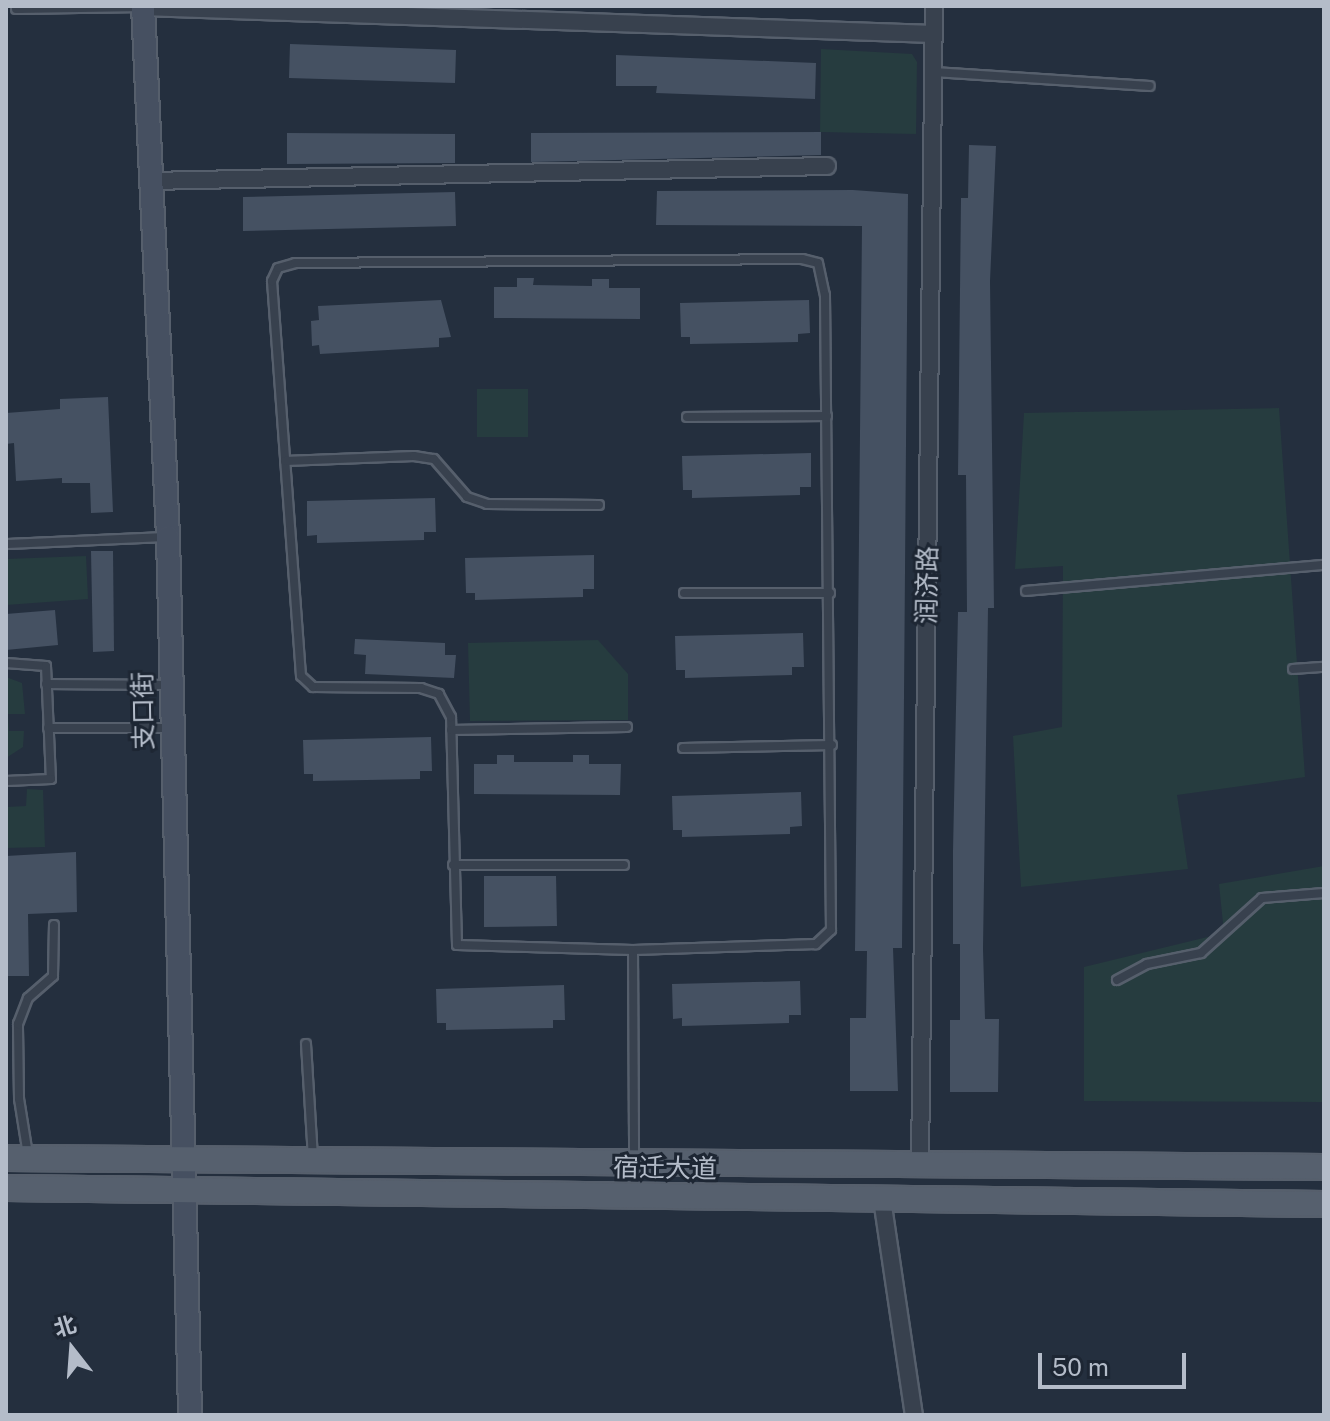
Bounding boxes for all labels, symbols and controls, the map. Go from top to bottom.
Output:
street label: 润济路 [911,546,943,624]
street label: 支口街 [127,672,159,750]
street label: 宿迁大道 [613,1151,717,1185]
north arrow [32,1309,112,1389]
text: 北 [51,1310,79,1342]
scale bar [1042,1337,1190,1387]
text: 50 m [1052,1353,1109,1381]

